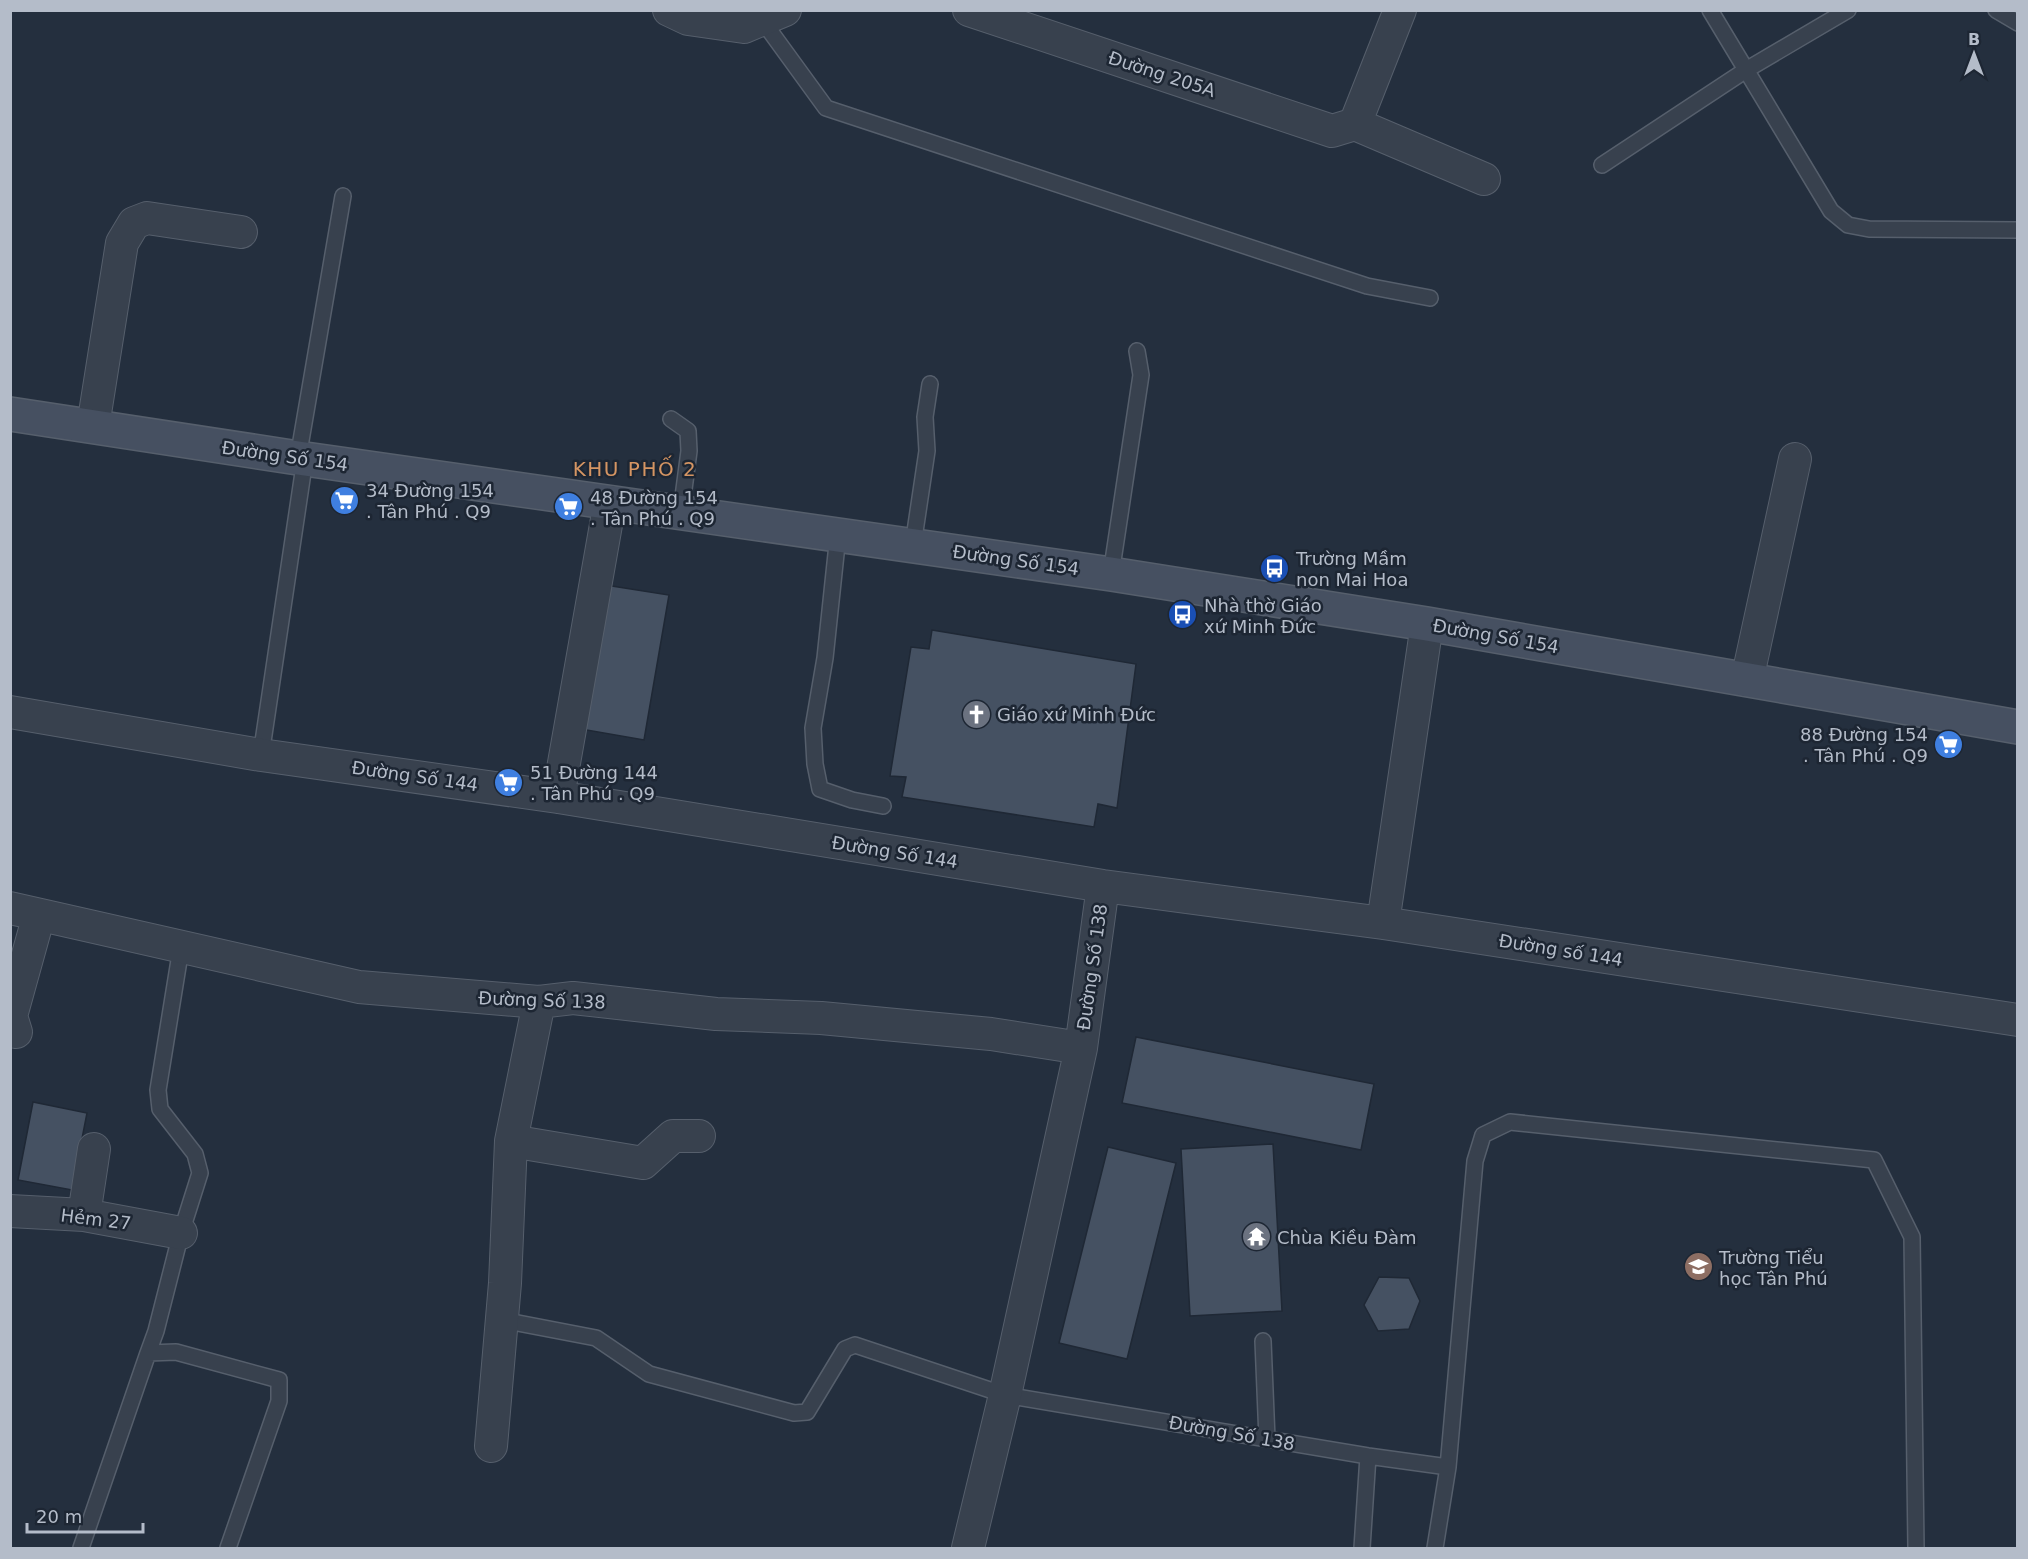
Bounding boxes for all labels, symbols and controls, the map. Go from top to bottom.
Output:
north arrow [1944,24,2004,84]
text: B [1968,30,1980,49]
street label: Đường 205A [1106,47,1219,101]
street label: Đường Số 154 [220,437,350,475]
district label: KHU PHỐ 2 [573,455,697,481]
place label: 34 Đường 154 . Tân Phú . Q9 [366,480,494,522]
supermarket icon: 34 Đường 154 . Tân Phú . Q9 [329,484,361,516]
place label: 48 Đường 154 . Tân Phú . Q9 [590,487,718,529]
supermarket icon: 48 Đường 154 . Tân Phú . Q9 [553,491,585,523]
street label: Đường Số 154 [951,541,1081,579]
place label: Trường Mầm non Mai Hoa [1295,548,1408,590]
bus stop icon: Trường Mầm non Mai Hoa [1259,552,1291,584]
place label: Nhà thờ Giáo xứ Minh Đức [1204,595,1322,637]
bus stop icon: Nhà thờ Giáo xứ Minh Đức [1167,599,1199,631]
street label: Đường Số 154 [1431,615,1561,657]
church icon: Giáo xứ Minh Đức [960,698,992,730]
place label: Giáo xứ Minh Đức [997,704,1156,725]
place label: 88 Đường 154 . Tân Phú . Q9 [1800,724,1928,766]
supermarket icon: 88 Đường 154 . Tân Phú . Q9 [1933,728,1965,760]
street label: Đường Số 144 [350,757,480,795]
place label: 51 Đường 144 . Tân Phú . Q9 [530,762,658,804]
supermarket icon: 51 Đường 144 . Tân Phú . Q9 [493,766,525,798]
street label: Đường Số 144 [830,832,960,872]
street label: Đường Số 138 [1073,902,1111,1032]
street label: Đường số 144 [1497,930,1625,970]
street label: Đường Số 138 [478,987,606,1013]
street label: Hẻm 27 [60,1204,132,1234]
temple icon: Chùa Kiều Đàm [1240,1221,1272,1253]
place label: Chùa Kiều Đàm [1277,1227,1417,1248]
place label: Trường Tiểu học Tân Phú [1718,1247,1828,1289]
school or university icon: Trường Tiểu học Tân Phú [1682,1251,1714,1283]
street label: Đường Số 138 [1167,1412,1297,1454]
scale bar [27,1496,142,1534]
text: 20 m [36,1506,82,1527]

